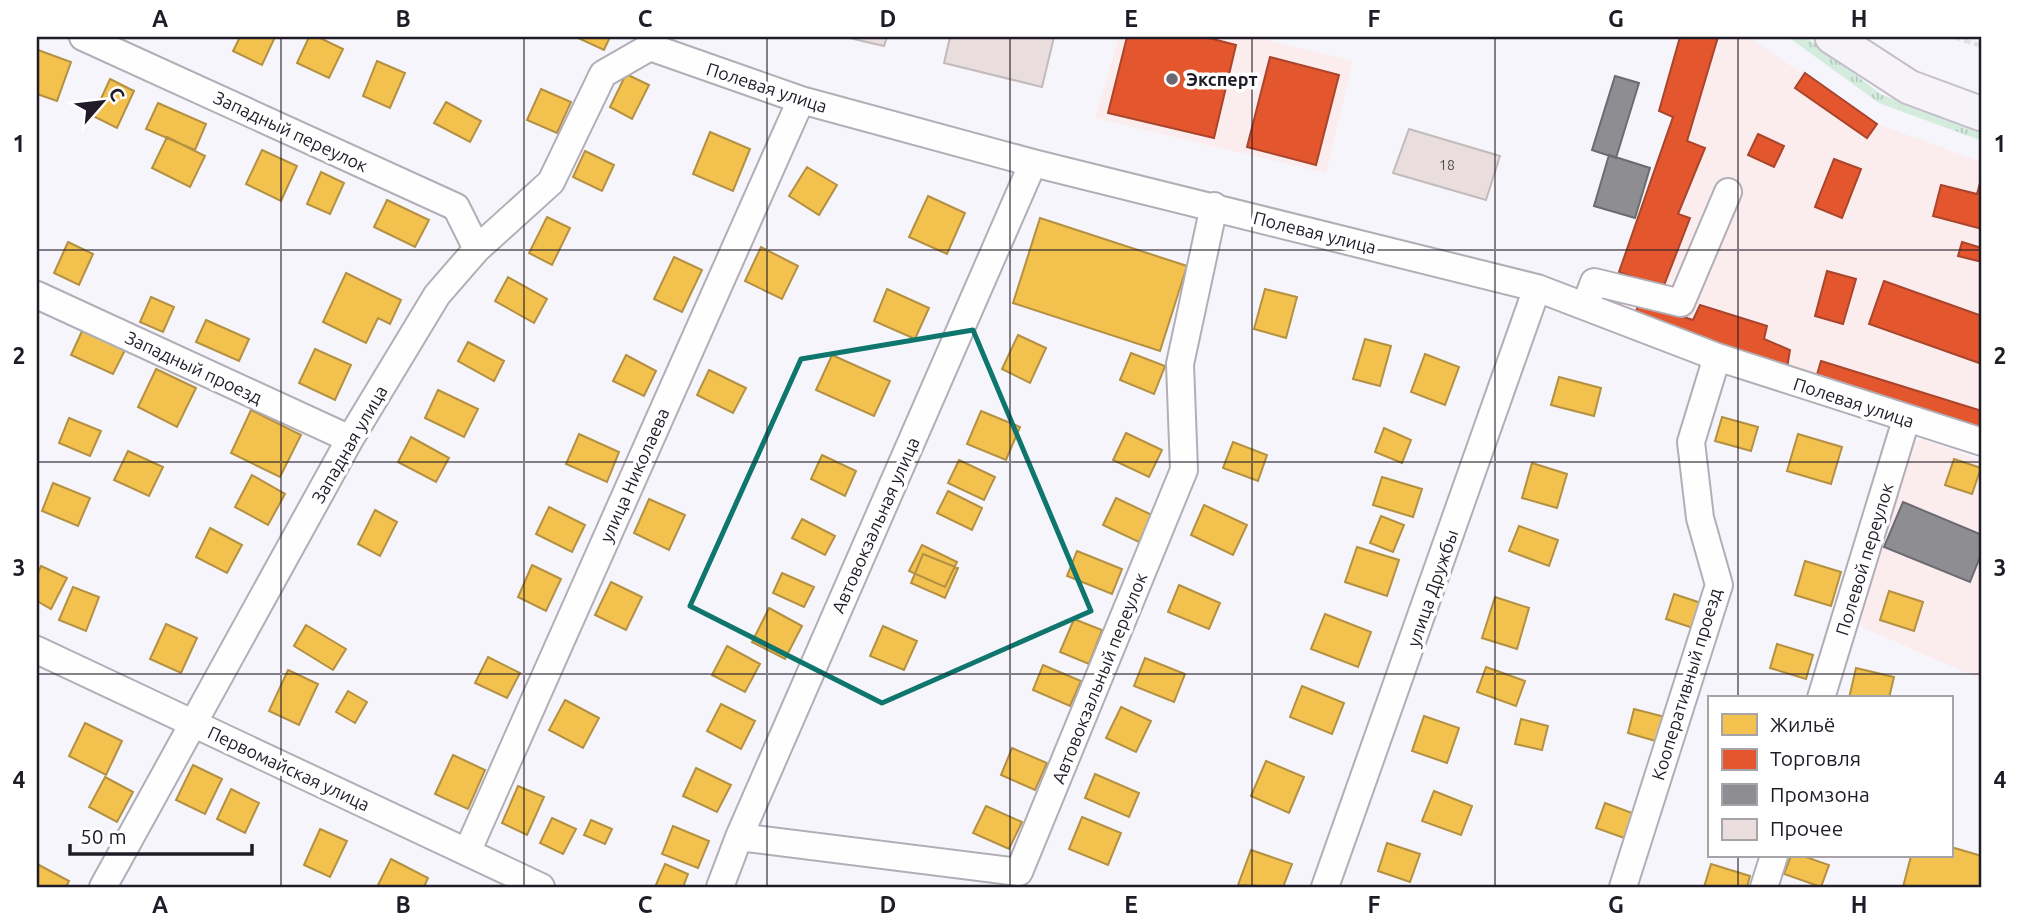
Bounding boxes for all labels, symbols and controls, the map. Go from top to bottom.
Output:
text: A [152,6,168,31]
text: B [395,6,411,31]
text: C [638,6,653,31]
text: D [880,6,896,31]
text: E [1124,6,1138,31]
text: F [1368,6,1381,31]
text: G [1608,6,1624,31]
text: H [1851,6,1867,31]
street label: Полевая улица [704,58,830,116]
north arrow [66,66,136,136]
place label: Эксперт [1186,69,1258,89]
marker: Эксперт [1164,71,1180,87]
text: С [104,83,130,105]
street label: Западный переулок [211,87,371,175]
text: 1 [13,131,25,156]
text: 1 [1994,131,2006,156]
house number: 18 [1439,157,1455,173]
street label: Полевая улица [1252,207,1378,257]
street label: Западный проезд [122,327,266,408]
text: 2 [13,343,25,368]
text: 2 [1994,343,2006,368]
street label: Полевая улица [1791,373,1917,431]
street label: Западная улица [307,382,391,506]
street label: улица Николаева [595,405,673,545]
street label: Автовокзальная улица [827,434,923,616]
street label: Полевой переулок [1831,480,1897,638]
street label: улица Дружбы [1403,527,1461,649]
text: 3 [13,555,25,580]
text: 3 [1994,555,2006,580]
street label: Автовокзальный переулок [1047,570,1151,786]
street label: Кооперативный проезд [1647,585,1725,782]
legend [1708,696,1952,858]
text: Жильё [1770,712,1835,736]
street label: Первомайская улица [205,722,373,814]
text: Торговля [1770,746,1861,770]
text: 4 [13,767,26,792]
text: 4 [1994,767,2007,792]
text: Промзона [1770,782,1870,806]
scale bar [70,812,252,856]
text: Прочее [1770,816,1843,840]
text: 50 m [80,824,127,848]
text: A [152,892,168,917]
text: B [395,892,411,917]
text: C [638,892,653,917]
text: D [880,892,896,917]
text: E [1124,892,1138,917]
text: F [1368,892,1381,917]
text: G [1608,892,1624,917]
text: H [1851,892,1867,917]

